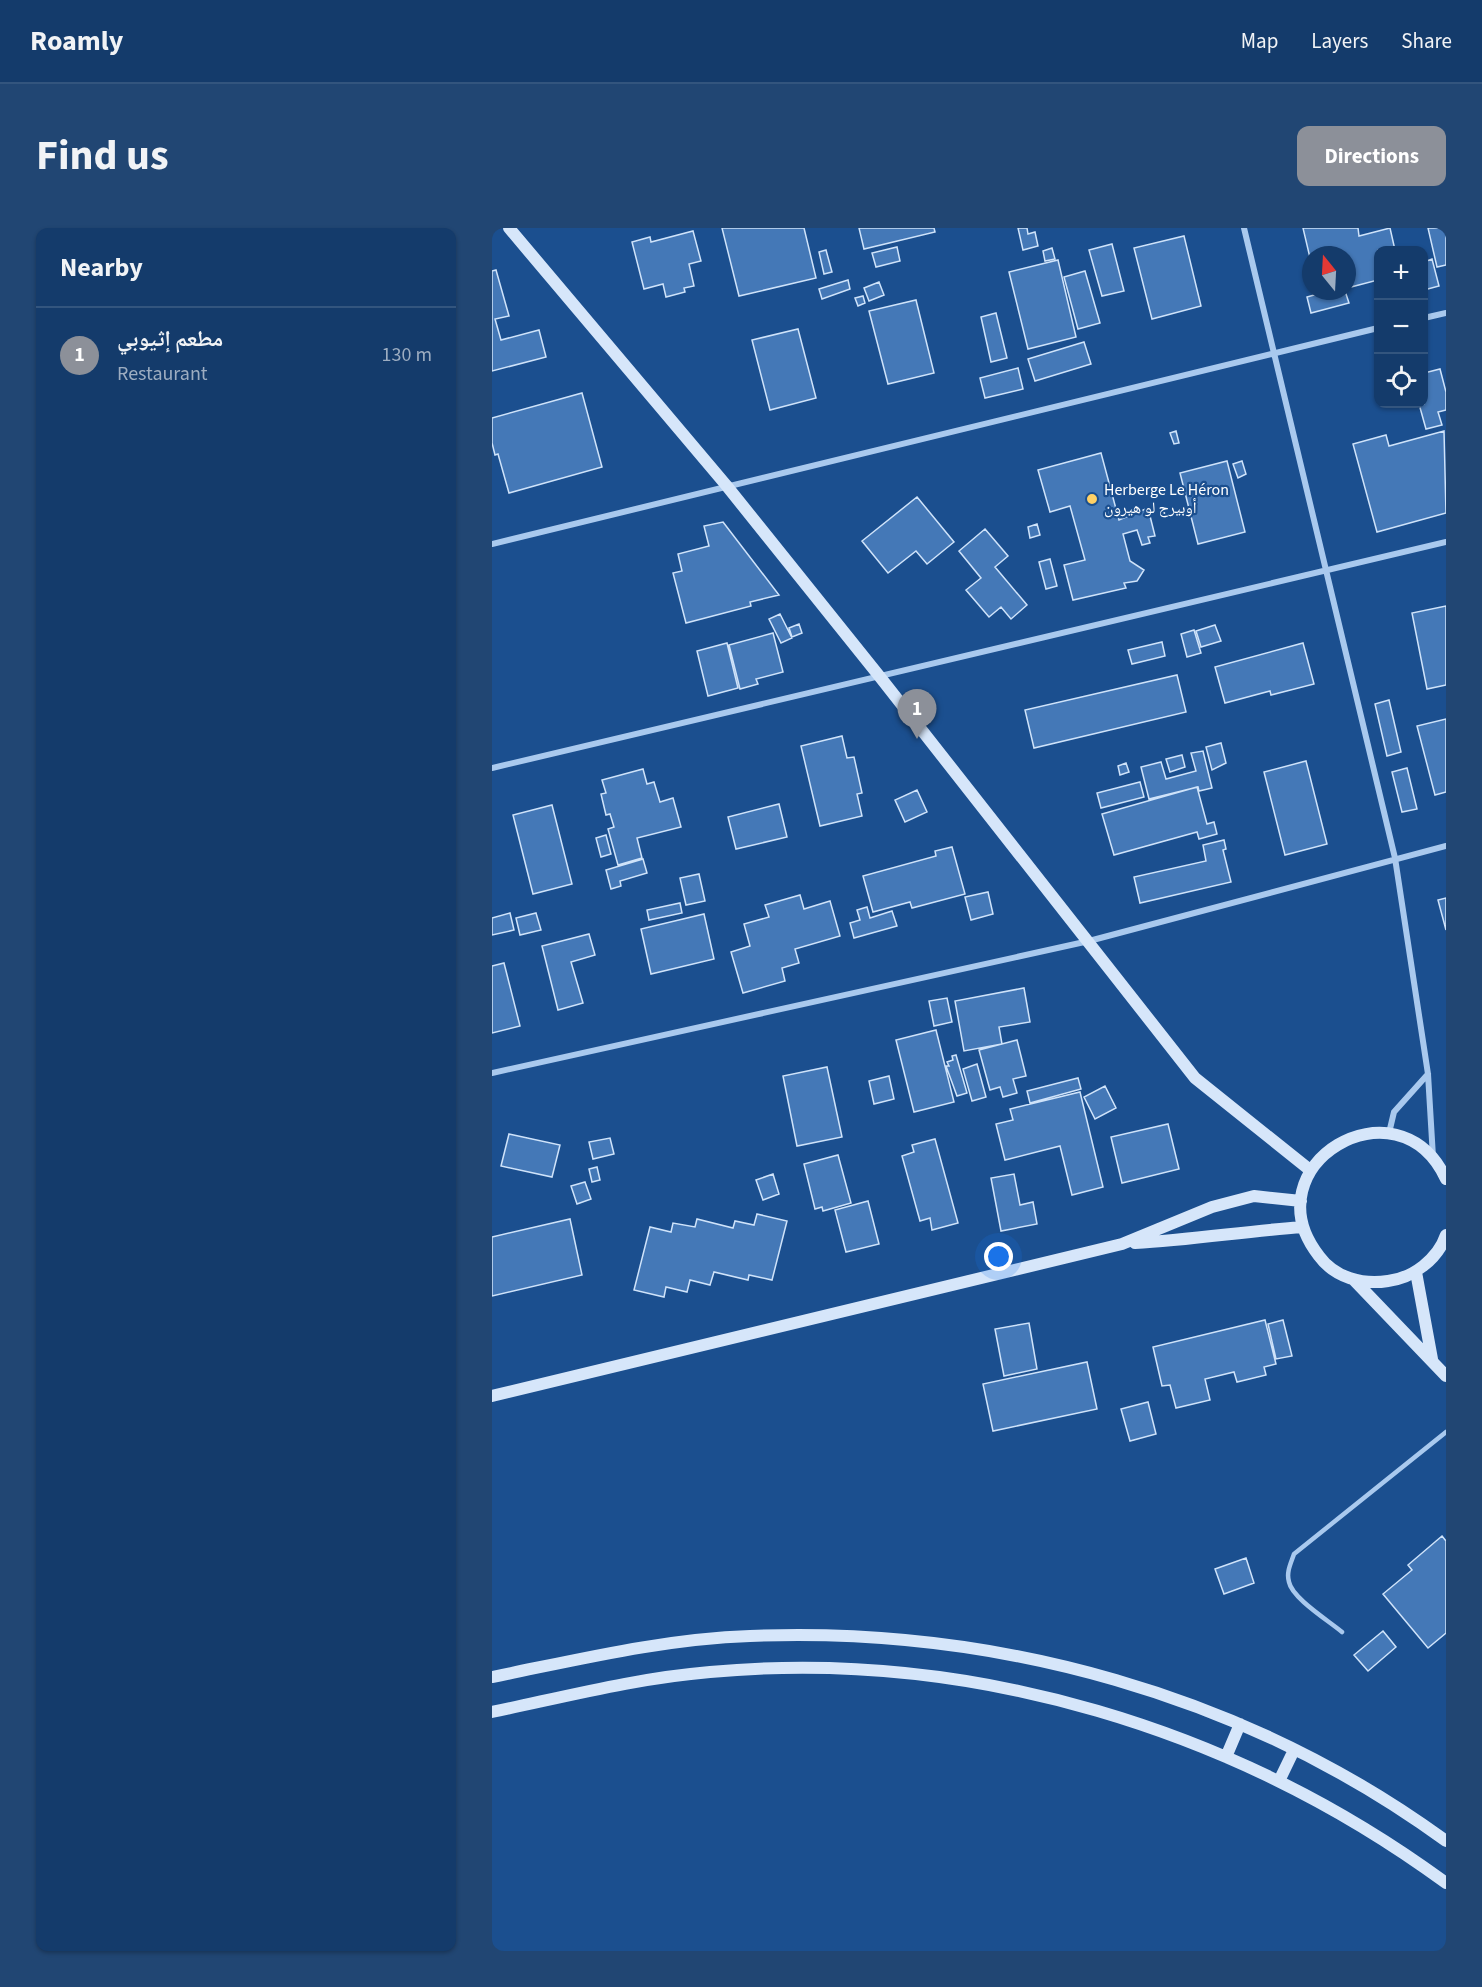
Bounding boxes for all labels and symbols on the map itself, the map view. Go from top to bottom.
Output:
north arrow [1302,246,1356,300]
place label: Herberge Le Héron أوبيرج لو هيرون [1104,479,1229,519]
marker: Herberge Le Héron أوبيرج لو هيرون [1085,492,1099,506]
pin: 1 [898,690,936,739]
your location [984,1242,1013,1271]

